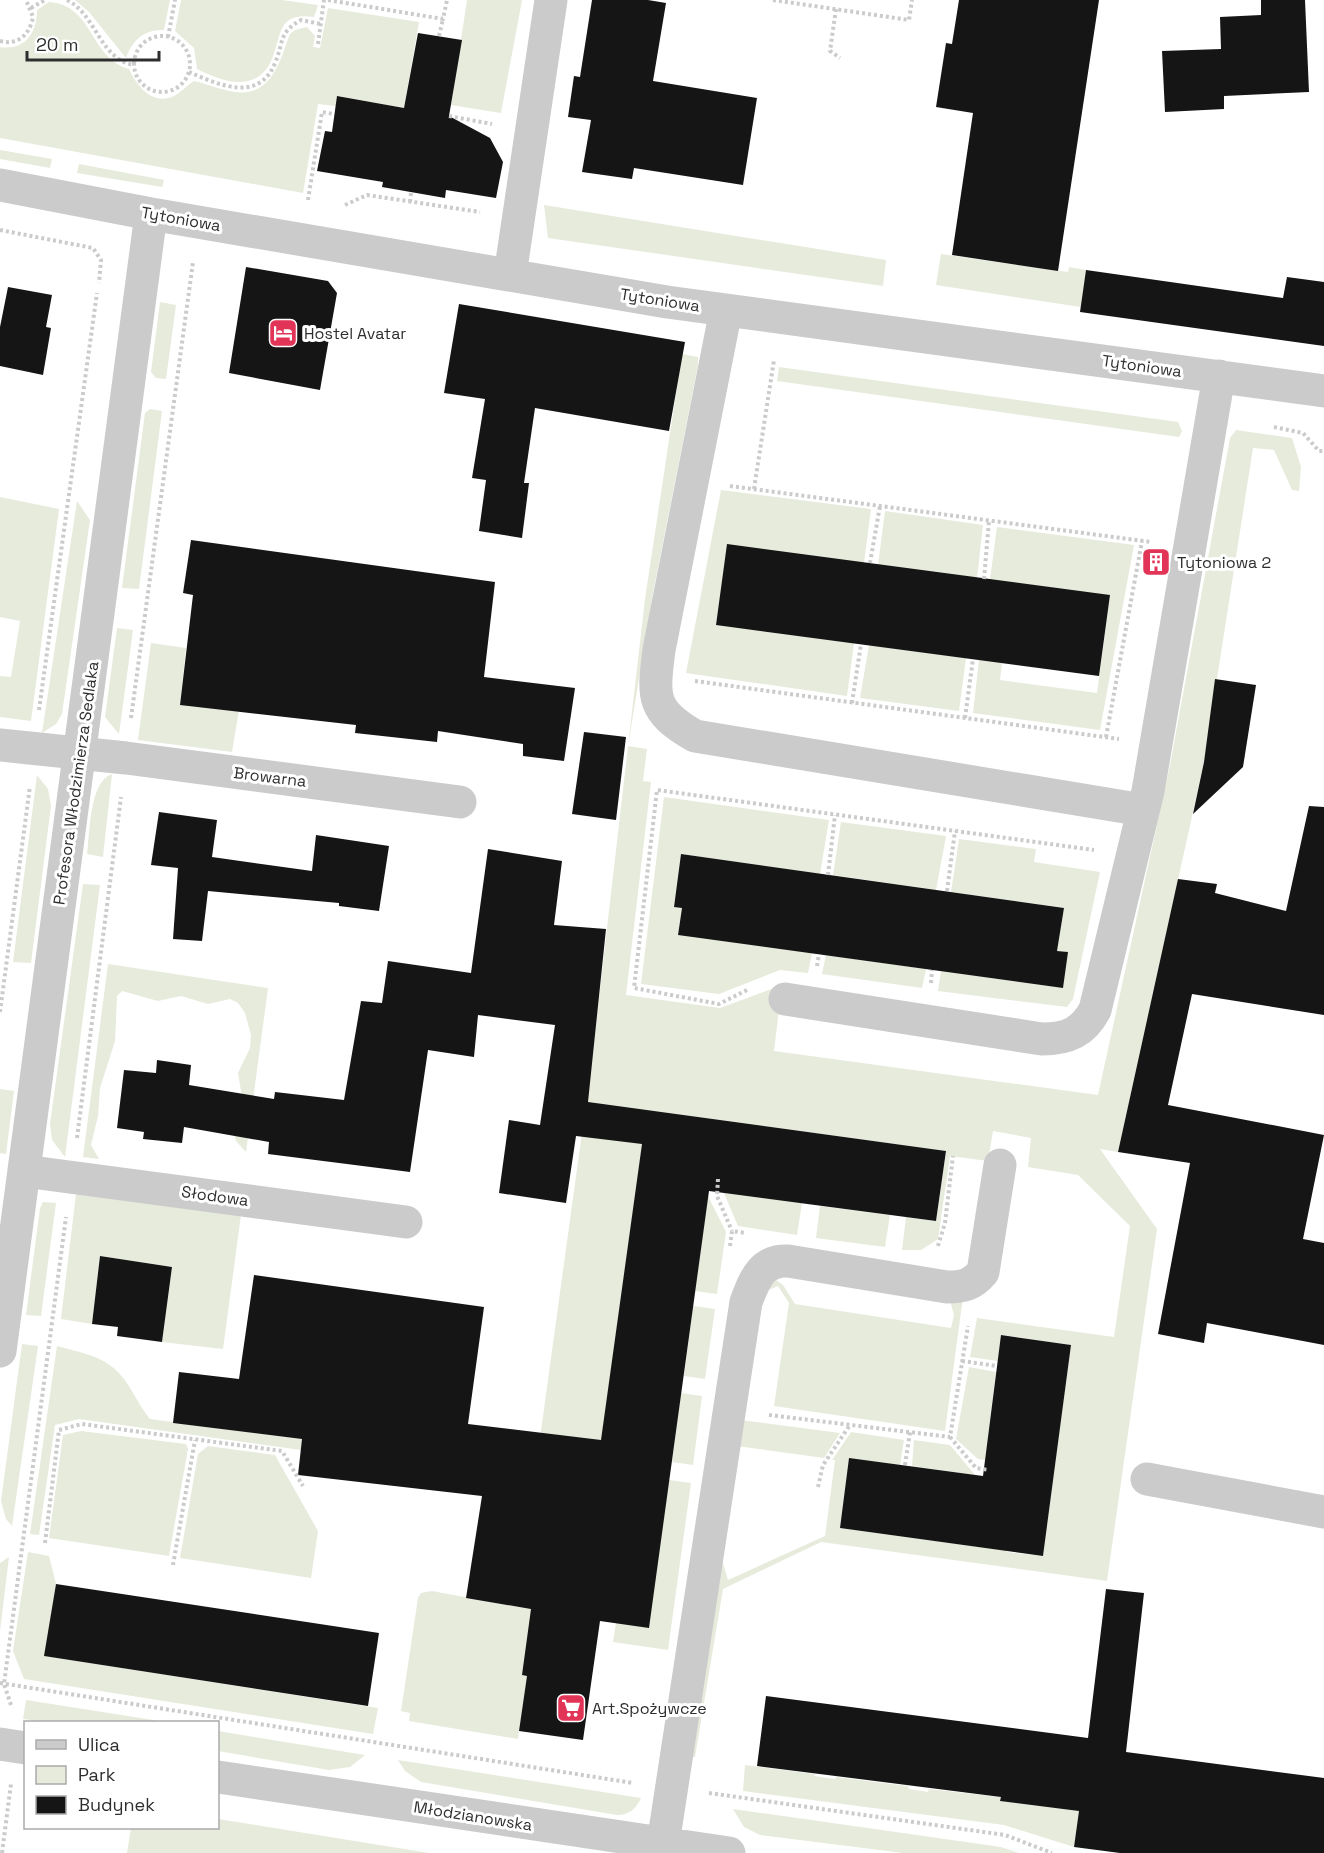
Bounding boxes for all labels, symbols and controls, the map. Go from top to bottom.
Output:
scale bar [27,24,159,62]
text: 20 m [36,33,79,56]
street label: Tytoniowa [140,202,222,236]
street label: Tytoniowa [619,283,701,317]
hotel icon: Hostel Avatar [267,317,299,349]
place label: Hostel Avatar [304,323,406,344]
street label: Tytoniowa [1101,350,1183,382]
building icon: Tytoniowa 2 [1140,546,1172,578]
place label: Tytoniowa 2 [1177,552,1271,573]
street label: Profesora Włodzimierza Sedlaka [49,660,103,906]
street label: Browarna [233,762,307,792]
street label: Słodowa [180,1181,250,1211]
supermarket icon: Art.Spożywcze [555,1692,587,1724]
place label: Art.Spożywcze [592,1698,707,1719]
legend [24,1721,219,1829]
text: Ulica [78,1733,120,1756]
text: Park [78,1763,116,1786]
text: Budynek [78,1793,155,1816]
street label: Młodzianowska [412,1796,534,1836]

